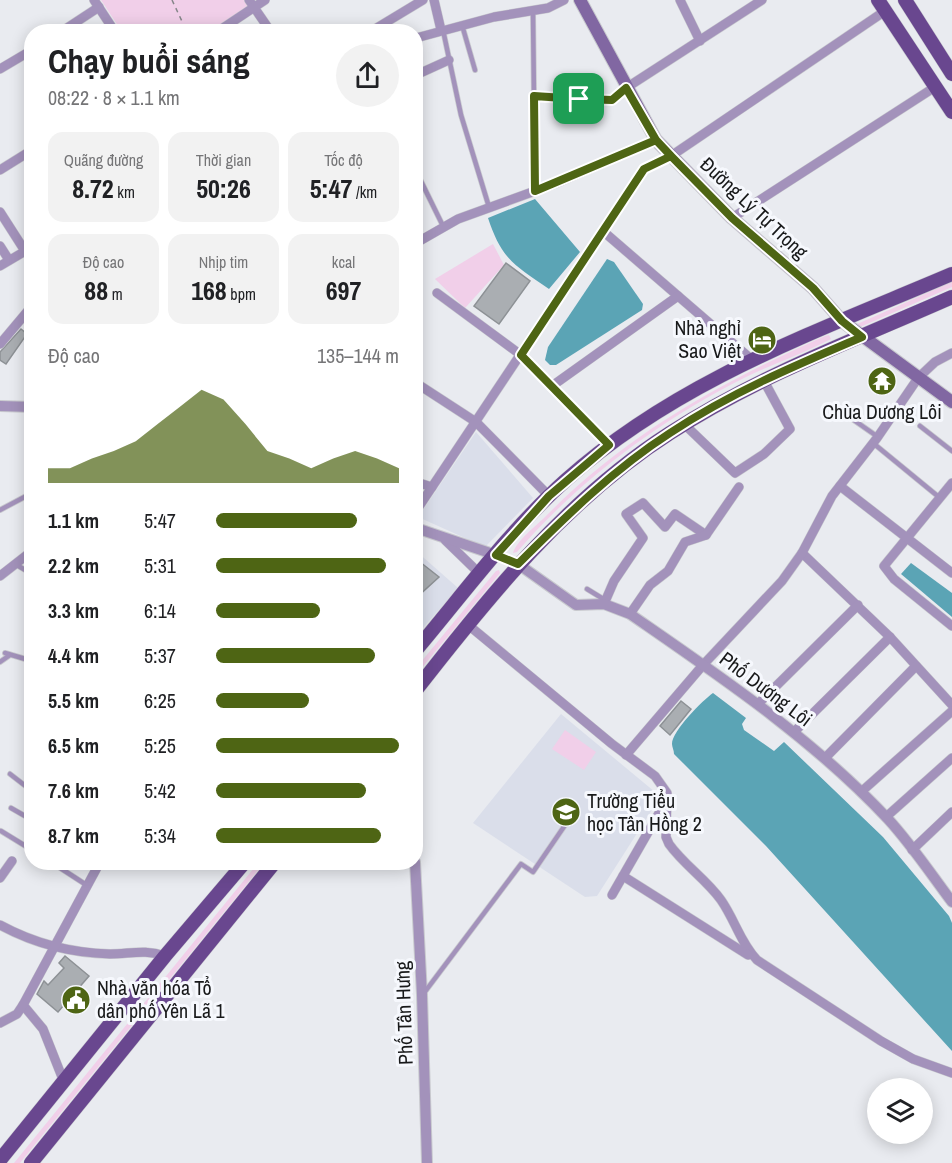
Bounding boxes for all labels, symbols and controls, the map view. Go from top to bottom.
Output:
text: Chạy buổi sáng [48,39,250,83]
button: share [336,44,399,107]
pin [553,73,604,124]
icon: arrive [562,82,595,115]
text: 08:22 · 8 × 1.1 km [48,84,180,111]
text: Quãng đường [64,149,143,171]
text: Thời gian [196,149,251,171]
text: Tốc độ [324,149,363,171]
street label: Đường Lý Tự Trọng [695,151,814,265]
text: 8.72 [72,171,114,206]
text: 50:26 [196,171,251,206]
text: 5:47 [310,171,352,206]
text: km [114,181,135,203]
text: /km [352,181,377,203]
text: Độ cao [83,251,124,273]
text: Nhịp tim [199,251,248,273]
text: kcal [332,251,355,273]
text: 88 [84,273,108,308]
text: 168 [191,273,227,308]
text: 697 [326,273,361,308]
text: m [108,283,123,305]
text: bpm [227,283,256,305]
place label: Nhà nghỉ Sao Việt [674,314,741,364]
hotel icon: Nhà nghỉ Sao Việt [746,324,778,356]
text: Độ cao [48,342,100,369]
text: 135–144 m [317,342,399,369]
temple icon: Chùa Dương Lôi [866,365,898,397]
place label: Chùa Dương Lôi [822,398,942,425]
text: 1.1 km [48,507,99,534]
text: 5:47 [144,507,176,534]
text: 2.2 km [48,552,99,579]
text: 5:31 [144,552,176,579]
text: 3.3 km [48,597,99,624]
text: 6:14 [144,597,176,624]
text: 4.4 km [48,642,99,669]
text: 5:37 [144,642,176,669]
street label: Phố Dương Lôi [714,645,818,732]
text: 5.5 km [48,687,99,714]
text: 6:25 [144,687,176,714]
text: 6.5 km [48,732,99,759]
text: 5:25 [144,732,176,759]
text: 7.6 km [48,777,99,804]
text: 5:42 [144,777,176,804]
place label: Trường Tiểu học Tân Hồng 2 [587,787,702,837]
school or university icon: Trường Tiểu học Tân Hồng 2 [550,796,582,828]
text: 8.7 km [48,822,99,849]
text: 5:34 [144,822,176,849]
street label: Phố Tân Hưng [388,961,419,1065]
place label: Nhà văn hóa Tổ dân phố Yên Lã 1 [97,974,225,1024]
public building icon: Nhà văn hóa Tổ dân phố Yên Lã 1 [60,984,92,1016]
map controls [867,1078,933,1144]
button: layers [867,1078,933,1144]

